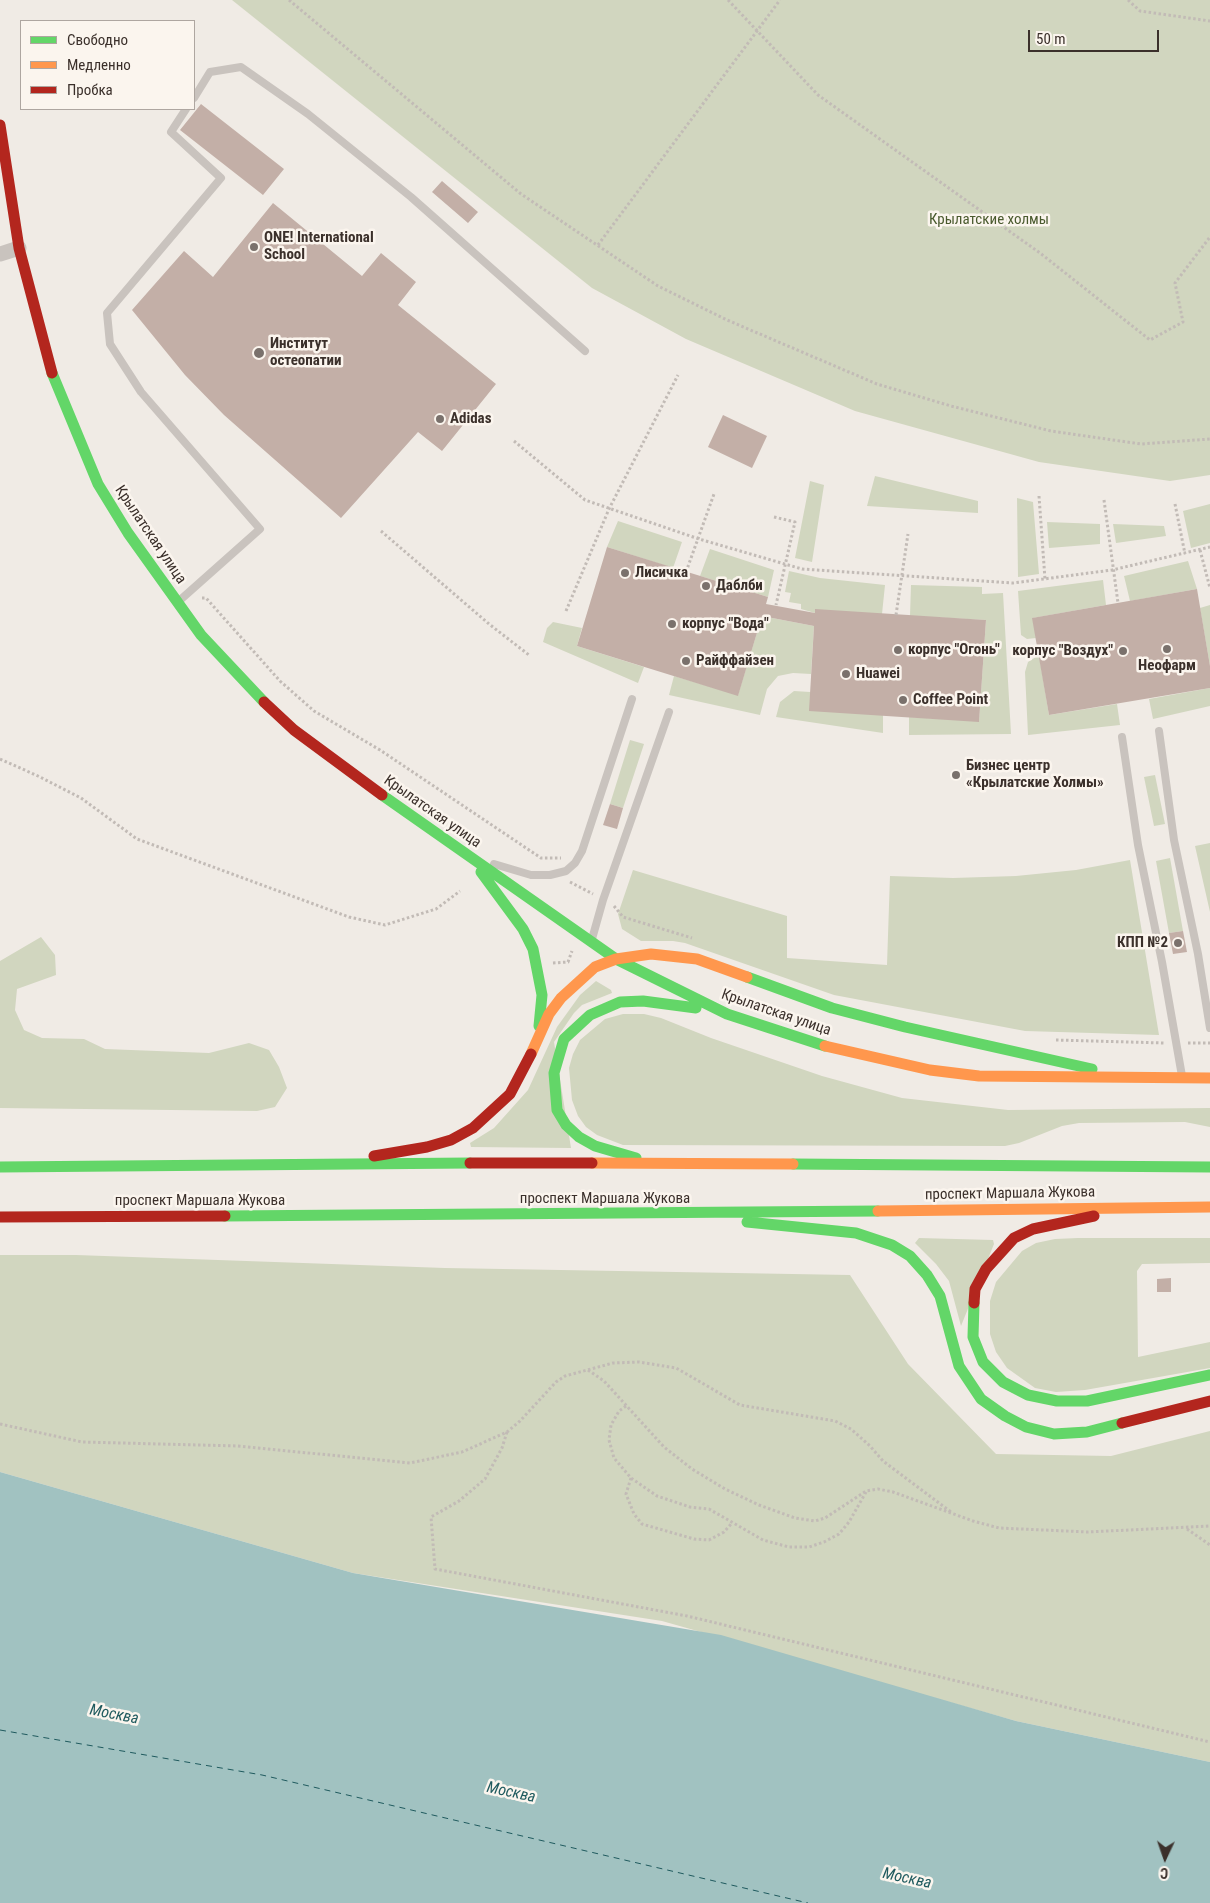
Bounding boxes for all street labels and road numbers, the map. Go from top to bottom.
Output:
street label: Крылатская улица [110,482,190,588]
street label: Крылатская улица [380,772,484,852]
street label: Крылатская улица [719,986,833,1040]
street label: проспект Маршала Жукова [925,1184,1095,1204]
street label: проспект Маршала Жукова [520,1190,690,1208]
street label: проспект Маршала Жукова [115,1192,285,1210]

